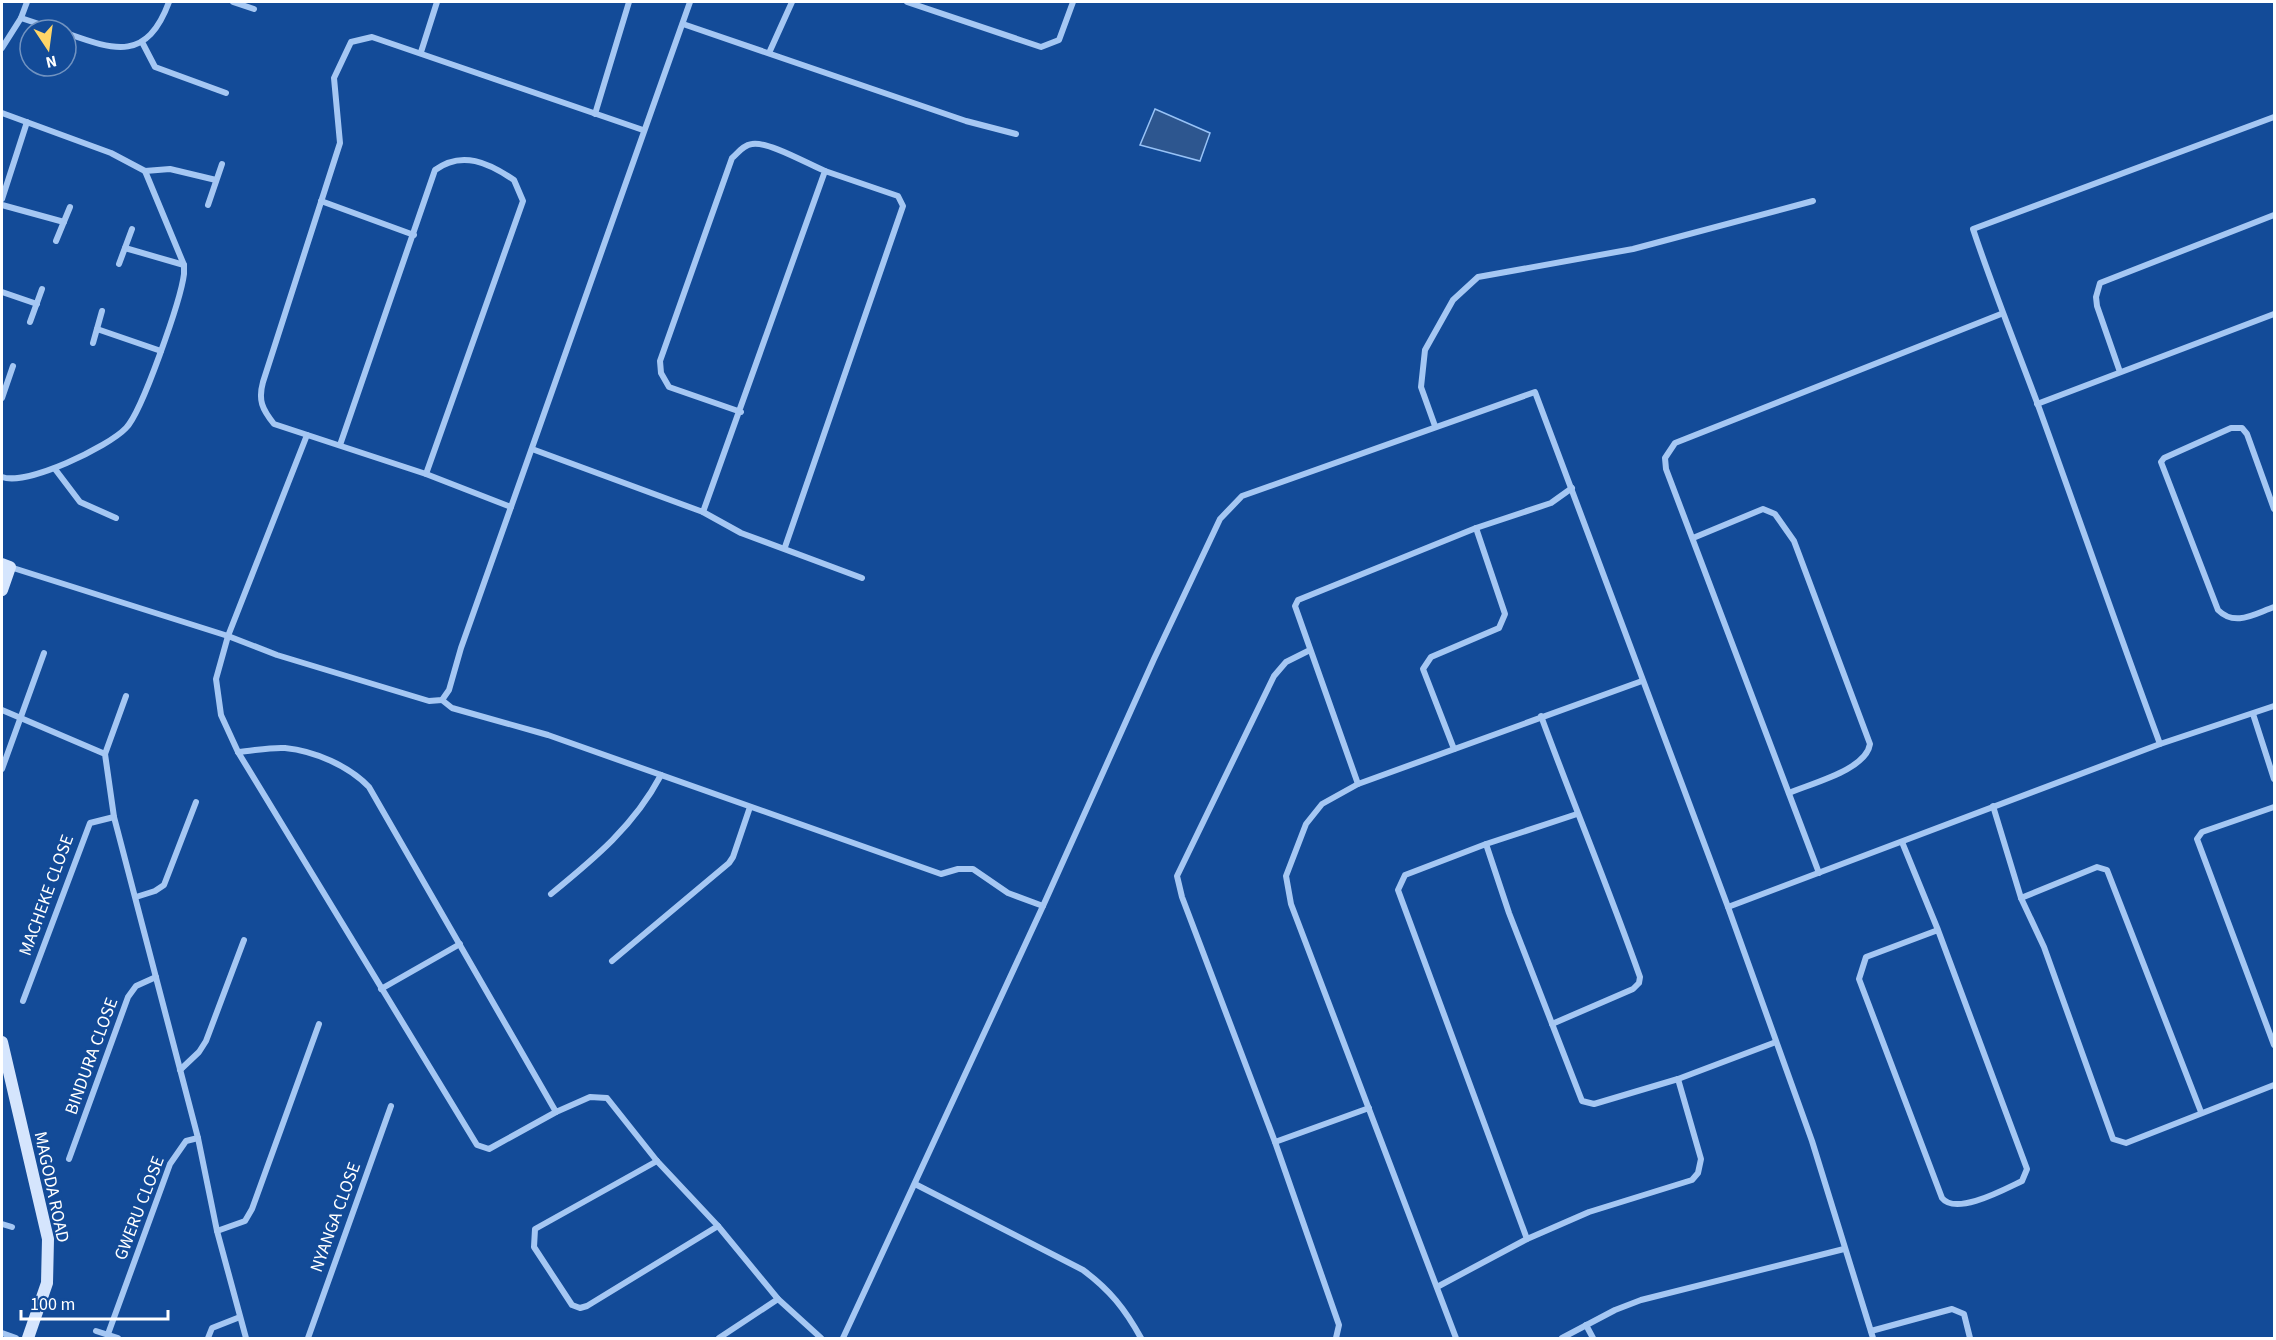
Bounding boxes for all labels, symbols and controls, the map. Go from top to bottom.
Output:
north arrow [18,18,78,78]
text: N [43,50,59,74]
street label: MACHEKE CLOSE [13,831,80,959]
street label: BINDURA CLOSE [59,994,124,1118]
street label: MAGODA ROAD [28,1129,75,1245]
street label: GWERU CLOSE [108,1152,171,1264]
street label: NYANGA CLOSE [304,1159,367,1276]
scale bar [21,1283,168,1321]
text: 100 m [30,1292,75,1317]

